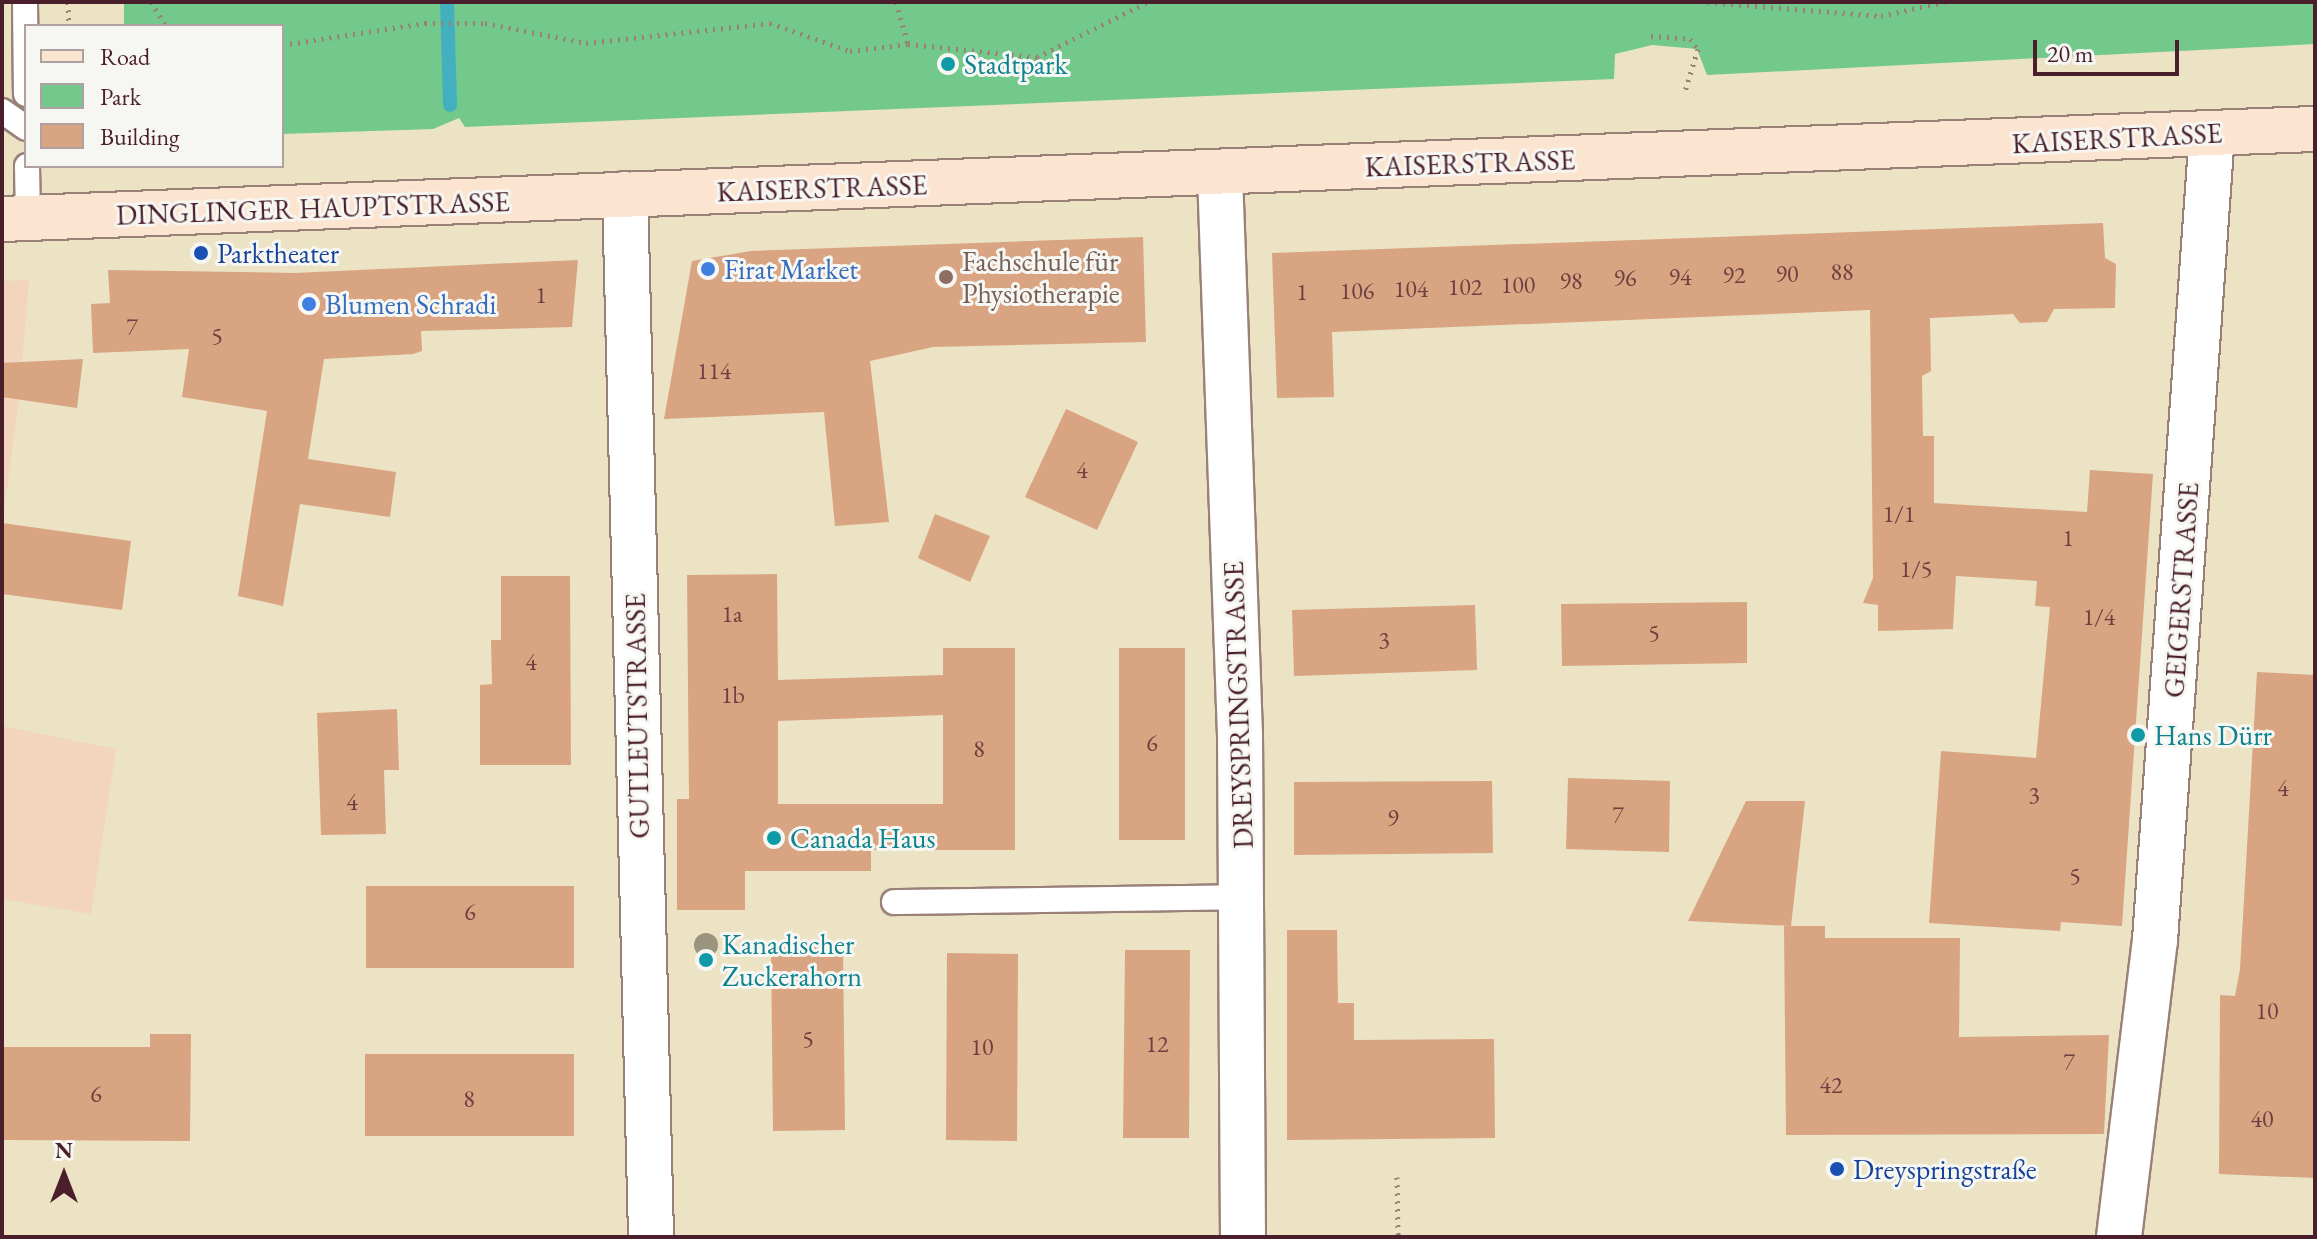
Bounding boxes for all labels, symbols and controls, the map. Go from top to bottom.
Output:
legend [24,24,284,168]
scale bar [2037,24,2183,74]
text: 20 m [2047,38,2094,69]
text: Road [100,41,150,72]
place label: Stadtpark [964,47,1068,81]
marker: Stadtpark [939,55,957,73]
text: Park [100,81,141,112]
street label: KAISERSTRASSE [2011,116,2223,160]
text: Building [100,121,180,152]
street label: KAISERSTRASSE [1364,143,1576,183]
street label: KAISERSTRASSE [716,168,928,208]
street label: DINGLINGER HAUPTSTRASSE [116,184,510,232]
place label: Parktheater [217,236,339,270]
marker: Parktheater [192,244,210,262]
place label: Fachschule für Physiotherapie [962,244,1120,310]
place label: Firat Market [724,252,858,286]
house number: 88 [1830,258,1854,286]
marker: Firat Market [699,260,717,278]
house number: 90 [1775,260,1799,288]
house number: 92 [1722,261,1746,289]
house number: 94 [1668,263,1692,291]
house number: 96 [1613,264,1637,292]
house number: 98 [1559,267,1583,295]
marker: Fachschule für Physiotherapie [937,268,955,286]
house number: 100 [1501,271,1535,299]
house number: 102 [1448,273,1482,301]
house number: 104 [1394,275,1428,303]
house number: 106 [1340,277,1374,305]
house number: 1 [1296,278,1308,306]
house number: 1 [535,281,547,309]
place label: Blumen Schradi [325,287,496,321]
marker: Blumen Schradi [300,295,318,313]
house number: 7 [126,313,138,341]
house number: 5 [211,322,223,350]
house number: 114 [697,357,731,385]
house number: 4 [1076,456,1088,484]
street label: GEIGERSTRASSE [2157,481,2205,699]
house number: 1/1 [1883,500,1915,528]
house number: 1 [2062,524,2074,552]
house number: 1/5 [1900,555,1932,583]
street label: DREYSPRINGSTRASSE [1216,561,1260,849]
street label: GUTLEUTSTRASSE [618,593,656,839]
house number: 1a [721,600,743,628]
house number: 1/4 [2083,603,2115,631]
house number: 5 [1648,619,1660,647]
house number: 3 [1378,626,1390,654]
house number: 4 [525,648,537,676]
house number: 1b [721,681,745,709]
place label: Hans Dürr [2154,718,2272,752]
marker: Hans Dürr [2129,726,2147,744]
house number: 6 [1146,729,1158,757]
house number: 8 [973,735,985,763]
house number: 4 [2277,774,2289,802]
house number: 3 [2028,781,2040,809]
house number: 4 [346,788,358,816]
house number: 7 [1612,801,1624,829]
house number: 9 [1387,804,1399,832]
place label: Canada Haus [790,821,936,855]
marker: Canada Haus [765,829,783,847]
house number: 5 [2069,862,2081,890]
house number: 6 [464,898,476,926]
place label: Kanadischer Zuckerahorn [722,927,862,993]
marker: Kanadischer Zuckerahorn [697,951,715,969]
house number: 10 [2255,997,2279,1025]
house number: 5 [802,1025,814,1053]
house number: 12 [1145,1030,1169,1058]
house number: 10 [970,1033,994,1061]
house number: 7 [2063,1048,2075,1076]
house number: 42 [1819,1071,1843,1099]
house number: 6 [90,1080,102,1108]
house number: 8 [463,1085,475,1113]
house number: 40 [2250,1105,2274,1133]
north arrow [24,1135,104,1215]
text: N [55,1136,73,1165]
place label: Dreyspringstraße [1853,1152,2037,1186]
marker: Dreyspringstraße [1828,1160,1846,1178]

